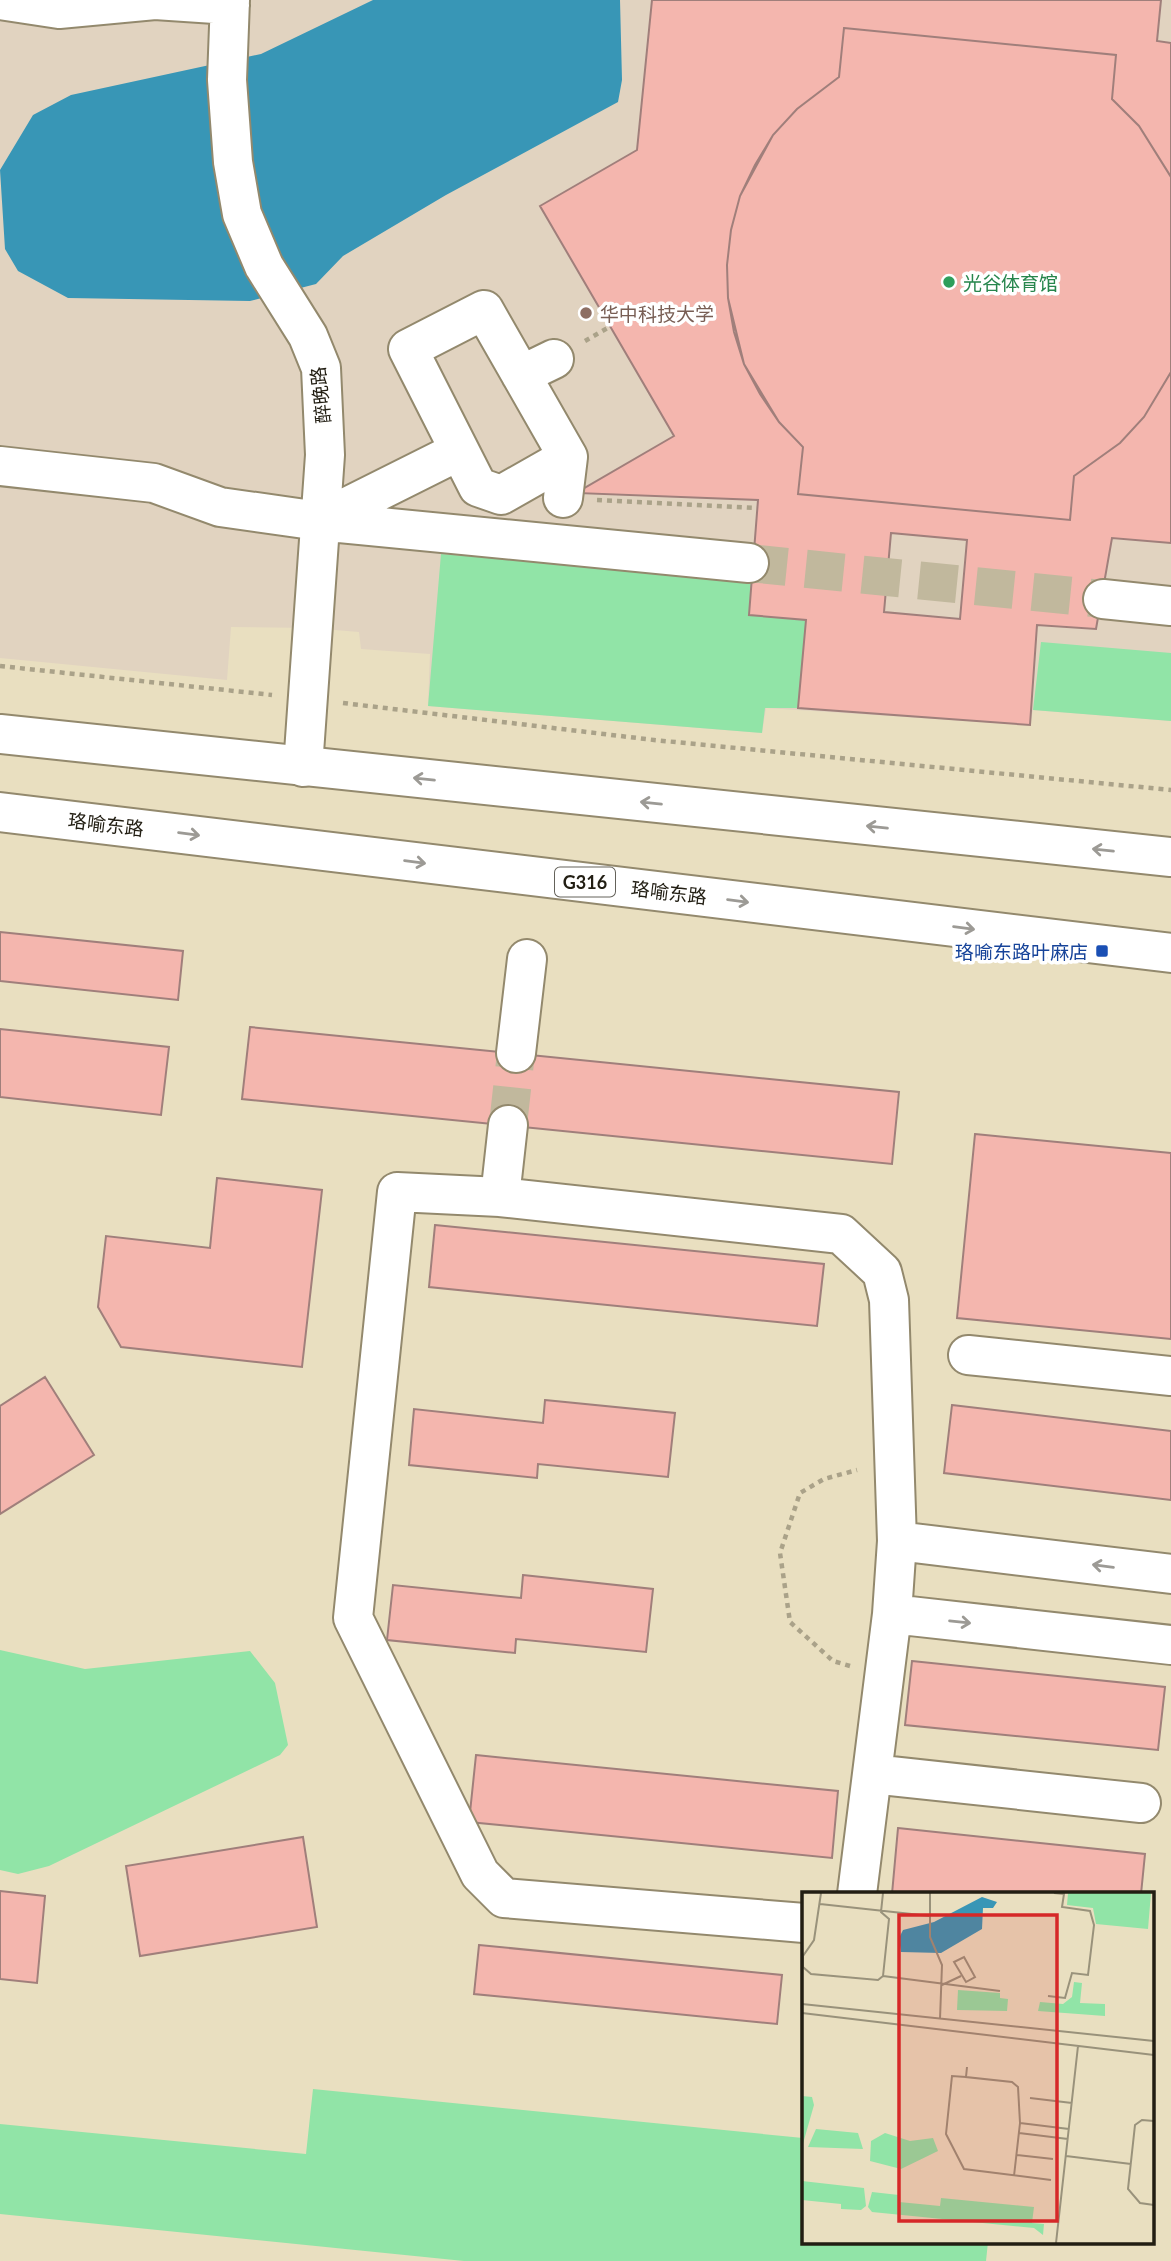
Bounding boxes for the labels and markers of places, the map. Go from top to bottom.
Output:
place label: 光谷体育馆 [963,271,1058,294]
marker: 光谷体育馆 [941,274,957,290]
place label: 华中科技大学 [600,302,714,325]
marker: 华中科技大学 [578,305,594,321]
place label: 珞喻东路叶麻店 [955,940,1088,963]
marker: 珞喻东路叶麻店 [1094,943,1110,959]

